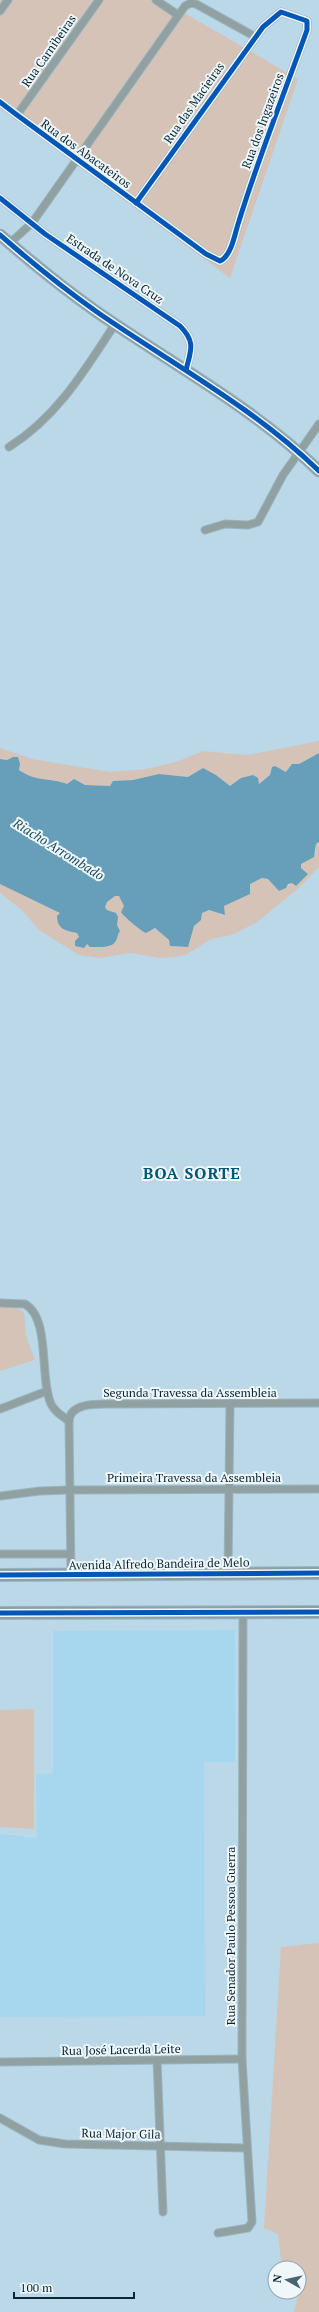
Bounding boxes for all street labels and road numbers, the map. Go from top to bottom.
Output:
street label: Rua Carnibeiras [18,12,79,90]
street label: Rua das Macieiras [160,59,227,146]
street label: Rua dos Ingazeiros [238,71,287,171]
street label: Rua dos Abacateiros [38,116,134,191]
street label: Estrada de Nova Cruz [64,231,167,307]
street label: Segunda Travessa da Assembleia [103,1385,277,1400]
street label: Primeira Travessa da Assembleia [107,1470,281,1485]
street label: Avenida Alfredo Bandeira de Melo [68,1554,250,1573]
street label: Rua Senador Paulo Pessoa Guerra [223,1847,238,2025]
street label: Rua José Lacerda Leite [61,2041,181,2058]
street label: Rua Major Gila [81,2125,161,2142]

